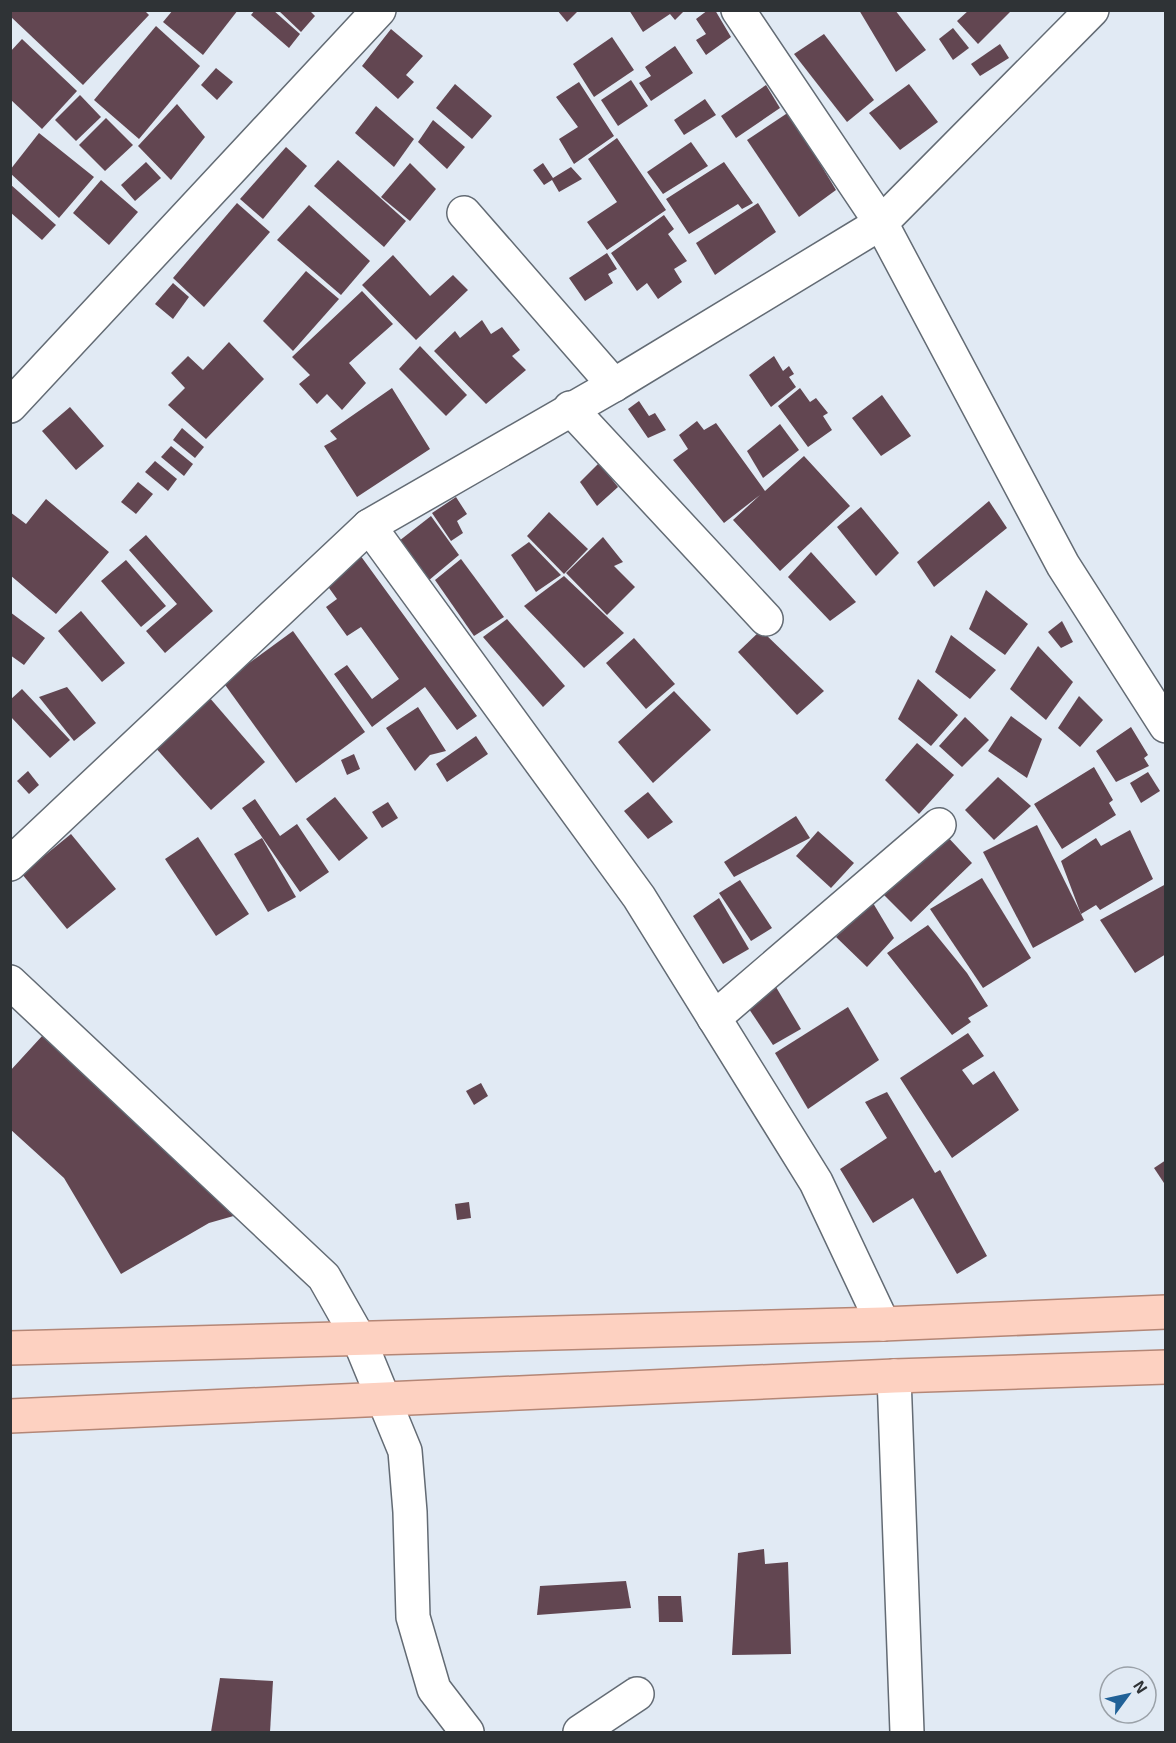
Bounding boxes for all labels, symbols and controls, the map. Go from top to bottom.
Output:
north arrow [1098,1665,1158,1725]
text: N [1130,1677,1152,1697]

